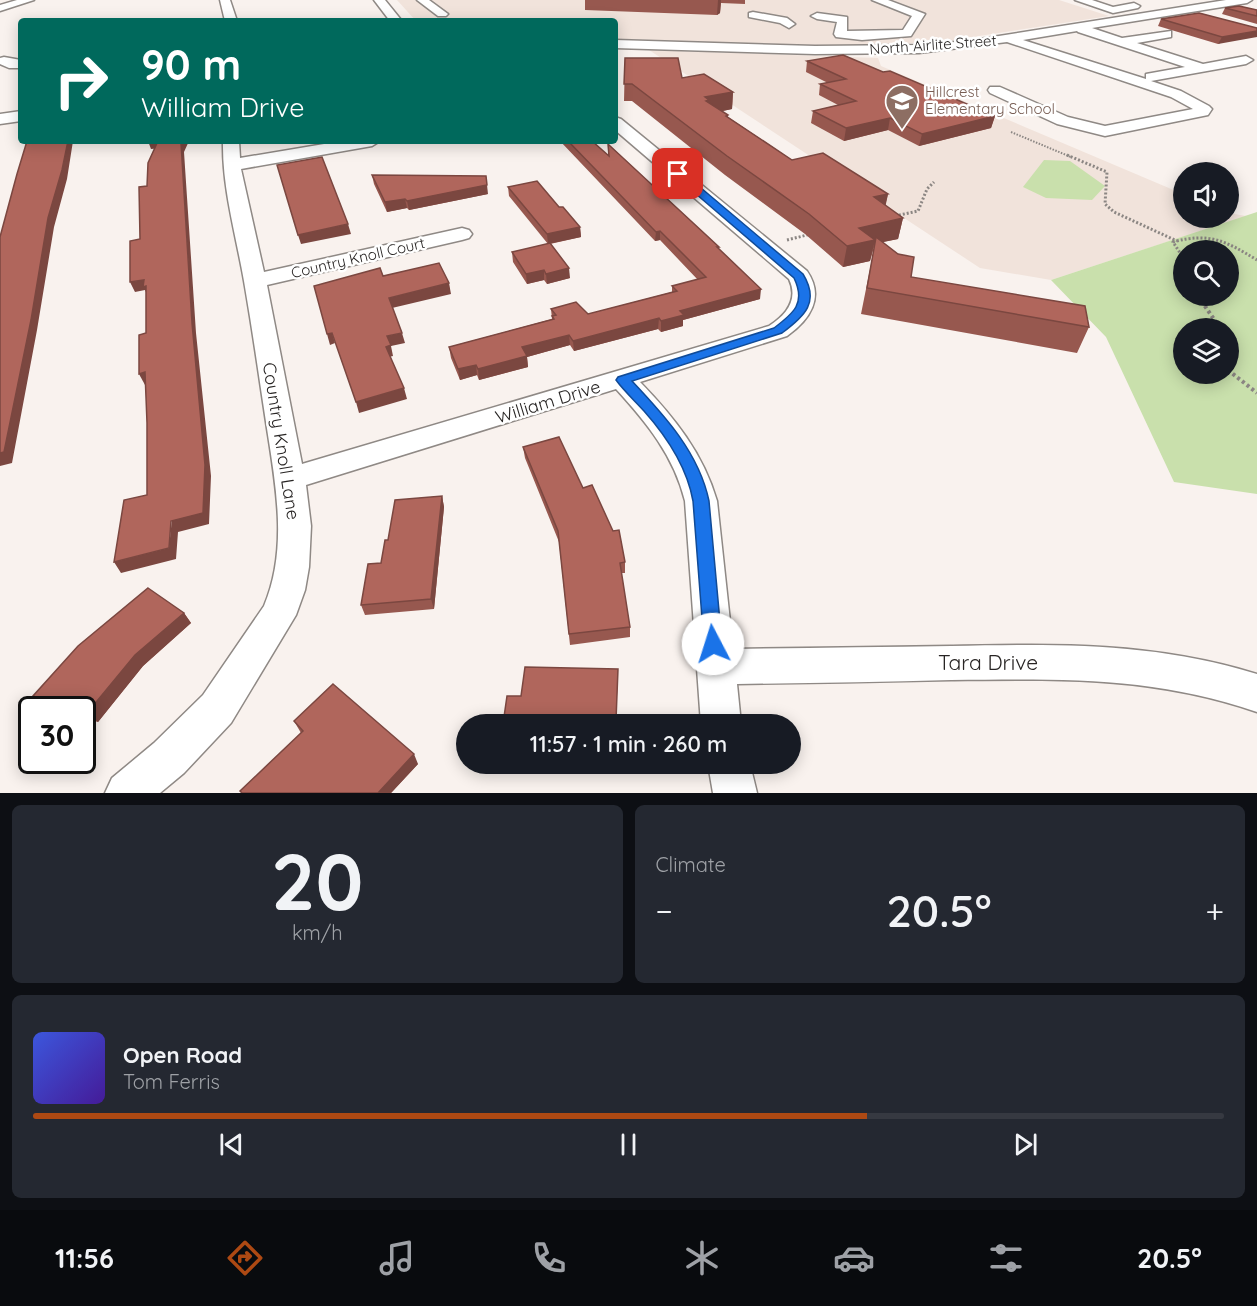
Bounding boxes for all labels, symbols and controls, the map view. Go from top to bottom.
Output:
street label: North Airlite Street [869,31,997,58]
text: 90 m [141,38,241,91]
icon: right [42,42,120,120]
place label: Hillcrest Elementary School [925,82,1055,118]
school or university icon: Hillcrest Elementary School [884,83,920,130]
text: William Drive [141,90,304,124]
pin [652,148,703,199]
icon: arrive [661,157,694,190]
map controls [1173,162,1239,384]
button: sound [1173,162,1239,228]
street label: Country Knoll Court [289,233,427,282]
button: search [1173,240,1239,306]
button: layers [1173,318,1239,384]
street label: Country Knoll Lane [258,361,305,521]
street label: William Drive [492,375,603,428]
position arrow [681,612,745,676]
street label: Tara Drive [938,649,1038,675]
speed limit sign: 30 [18,696,96,774]
text: 11:57 · 1 min · 260 m [530,730,727,758]
text: 20 [271,832,363,930]
text: Climate [656,852,726,877]
text: 20.5° [886,882,992,938]
text: − [656,890,673,931]
text: + [1205,890,1224,931]
text: km/h [292,920,343,945]
text: Open Road [123,1041,242,1069]
text: Tom Ferris [123,1069,220,1094]
icon: previous [215,1128,248,1161]
icon: pause [612,1128,645,1161]
icon: next [1009,1128,1042,1161]
icon: directions [224,1237,266,1279]
icon: music [376,1237,418,1279]
icon: phone [528,1237,570,1279]
icon: climate [681,1237,723,1279]
icon: car [833,1237,875,1279]
icon: filters [985,1237,1027,1279]
text: 11:56 [55,1241,114,1275]
text: 20.5° [1137,1241,1202,1275]

